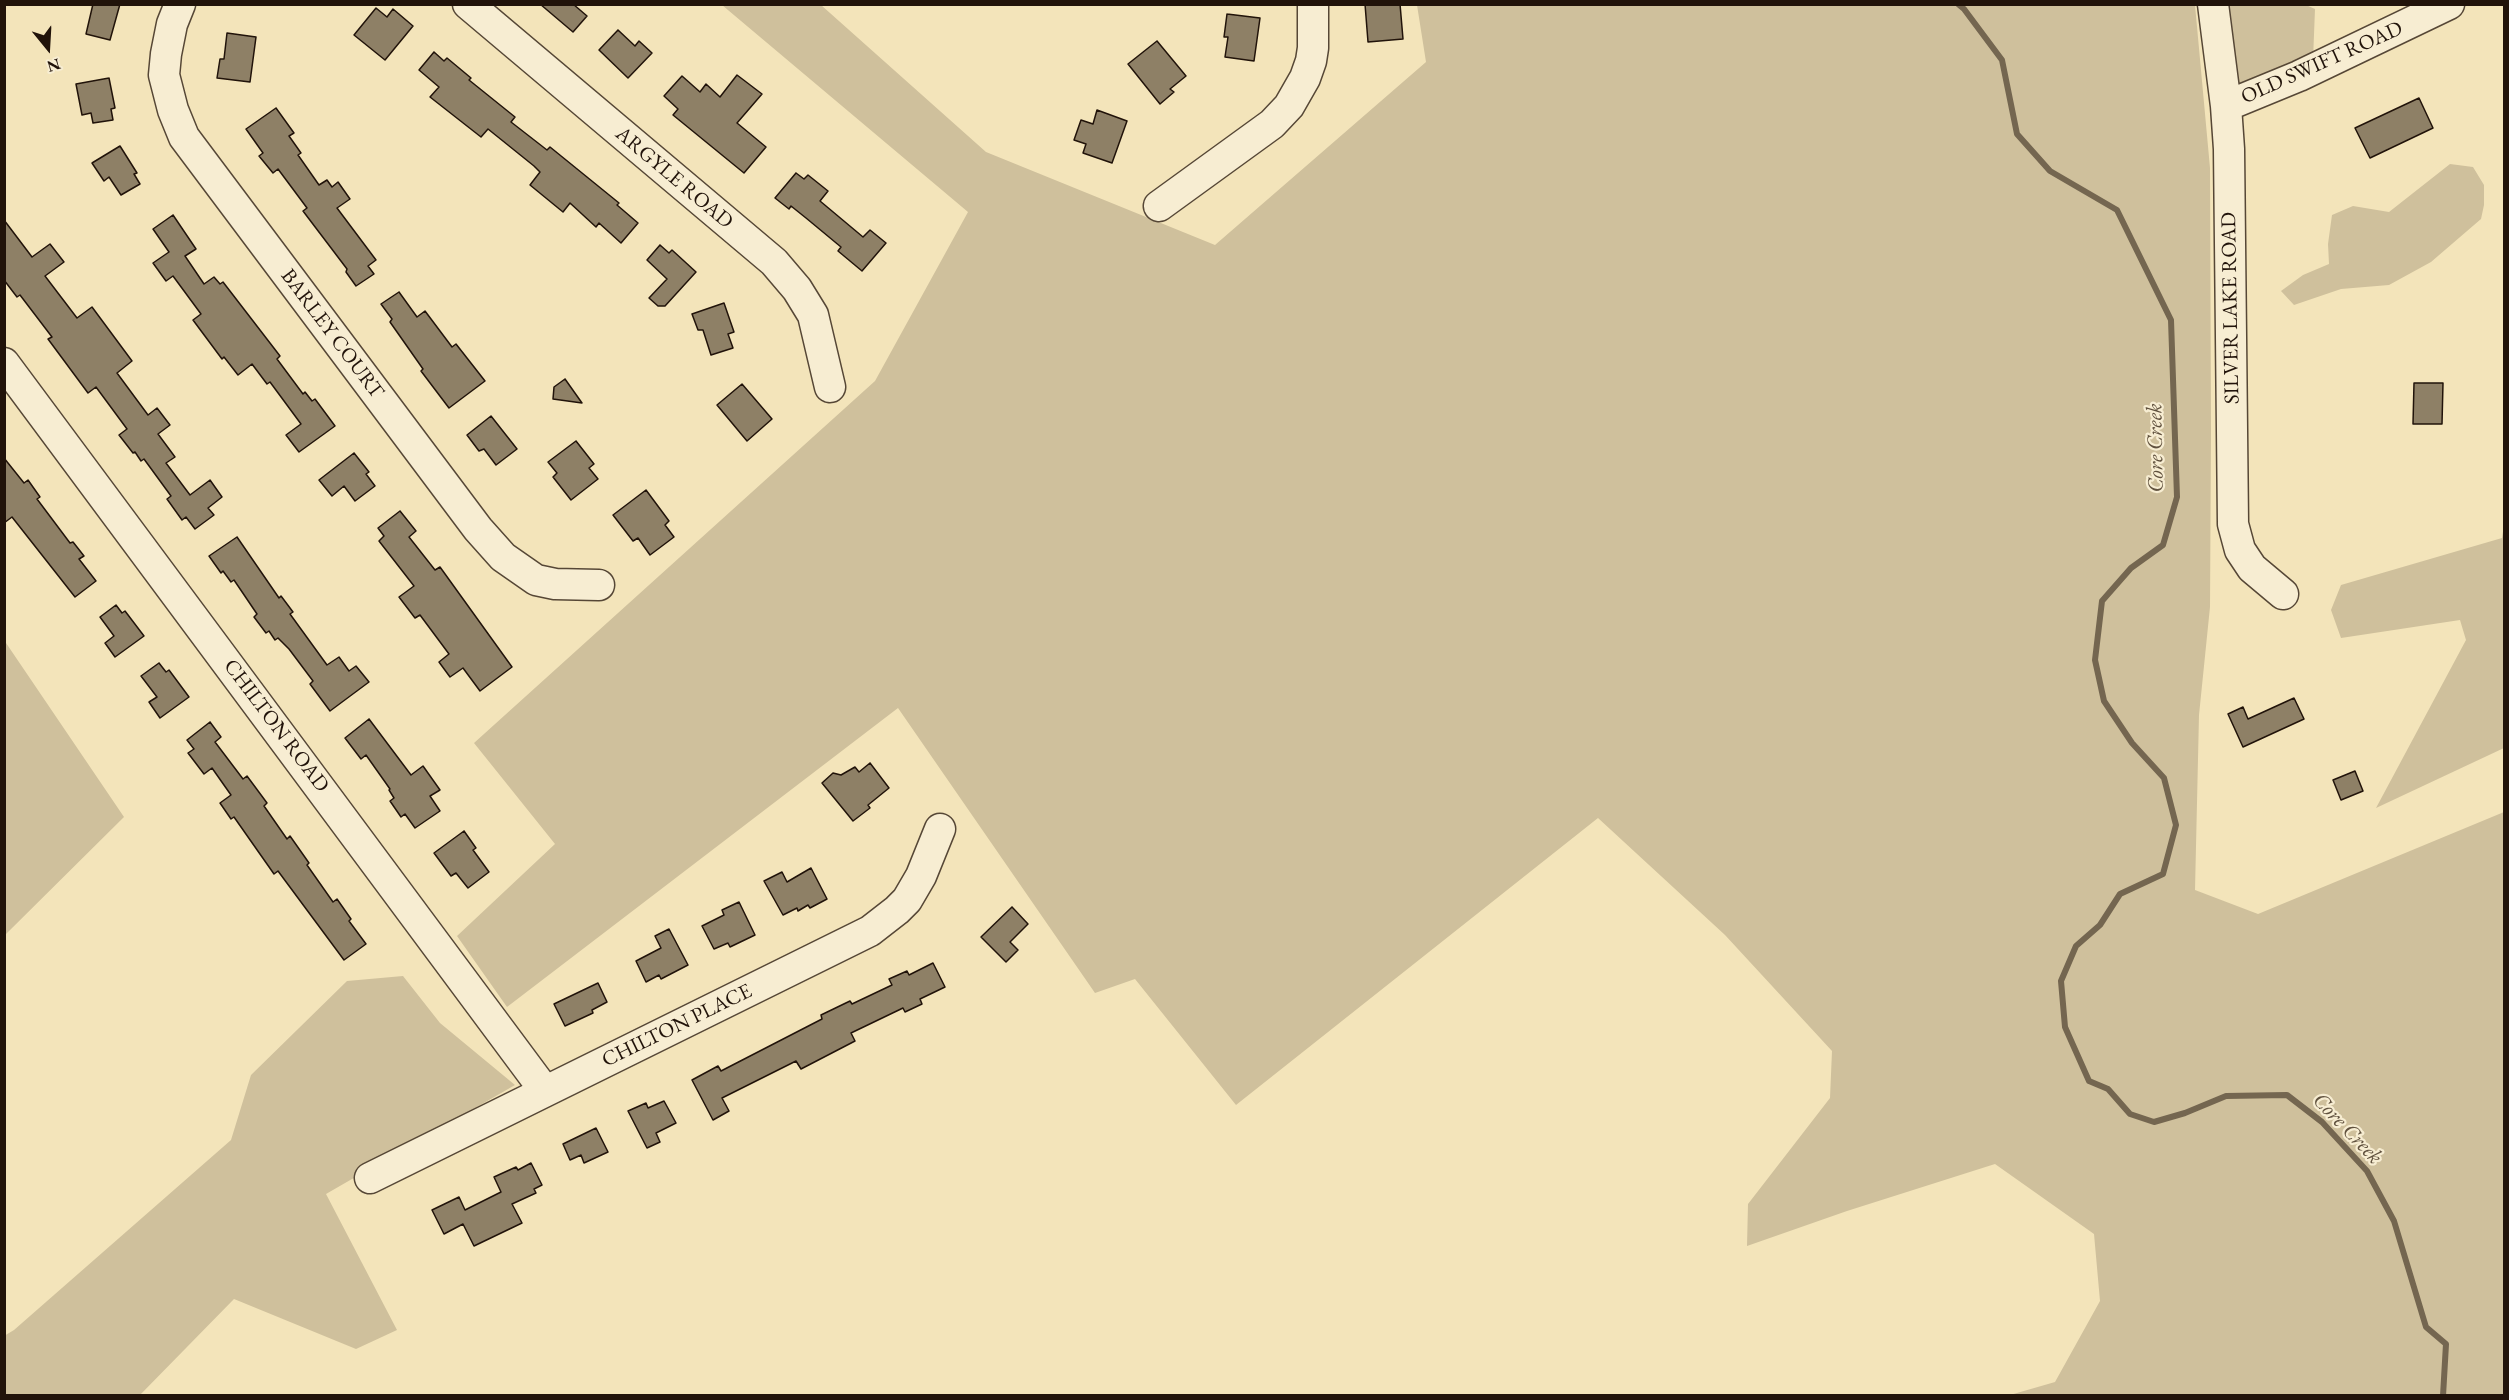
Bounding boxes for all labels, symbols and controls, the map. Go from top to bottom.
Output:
street label: OLD SWIFT ROAD [2237,16,2407,110]
north arrow [18,18,78,78]
text: N [44,54,63,78]
street label: ARGYLE ROAD [610,121,738,235]
street label: SILVER LAKE ROAD [2217,212,2245,404]
street label: BARLEY COURT [275,264,389,404]
water label: Core Creek [2142,403,2170,493]
street label: CHILTON ROAD [218,655,334,797]
street label: CHILTON PLACE [598,979,756,1073]
water label: Core Creek [2307,1088,2387,1170]

